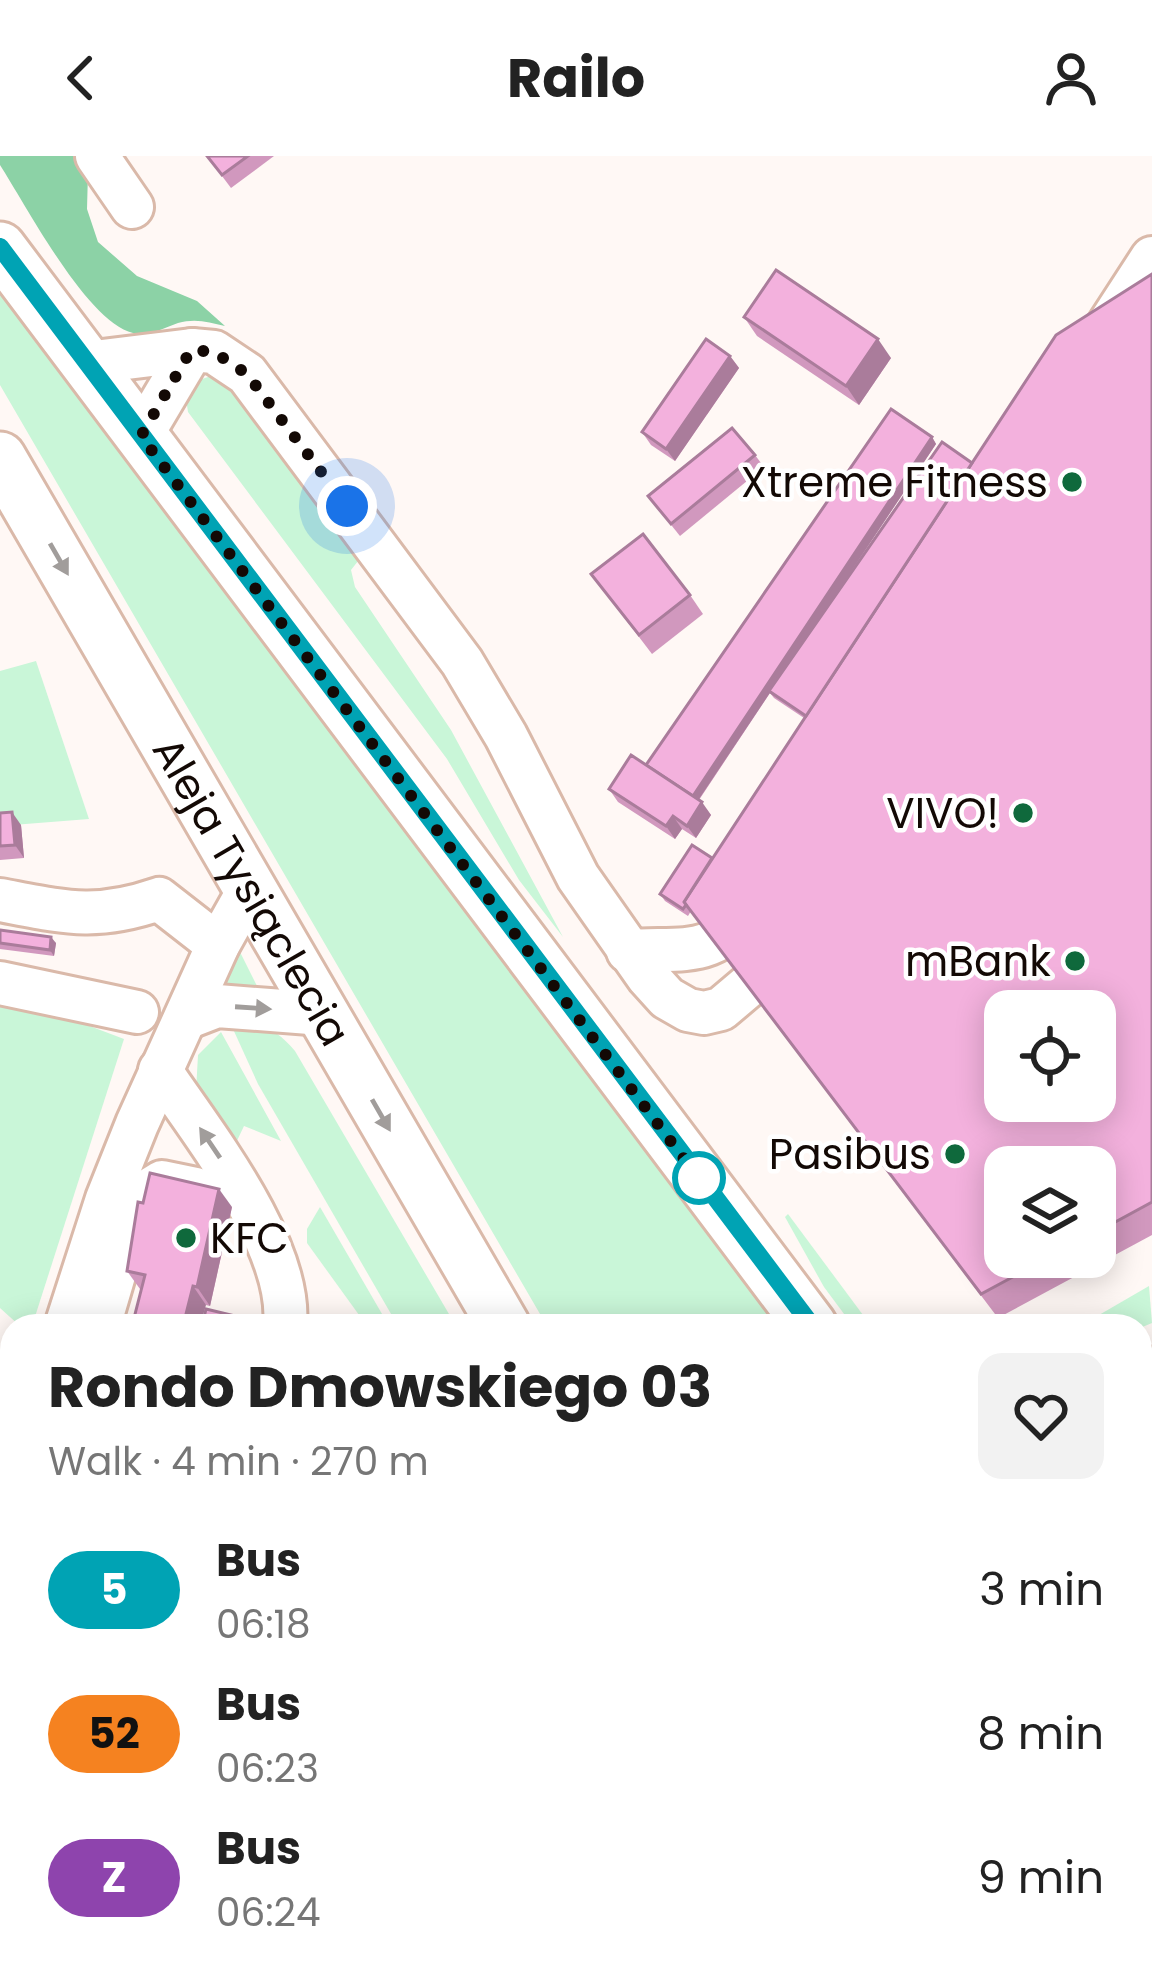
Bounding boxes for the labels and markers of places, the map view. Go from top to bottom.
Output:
place label: Xtreme Fitness [741,453,1048,512]
marker: Xtreme Fitness [1059,469,1085,495]
place label: VIVO! [886,784,999,843]
marker: VIVO! [1010,800,1036,826]
place label: mBank [905,932,1051,991]
marker: mBank [1062,948,1088,974]
place label: Pasibus [769,1125,931,1184]
marker: Pasibus [942,1141,968,1167]
unlabelled marker [674,1153,724,1203]
place label: KFC [210,1209,289,1268]
marker: KFC [173,1225,199,1251]

